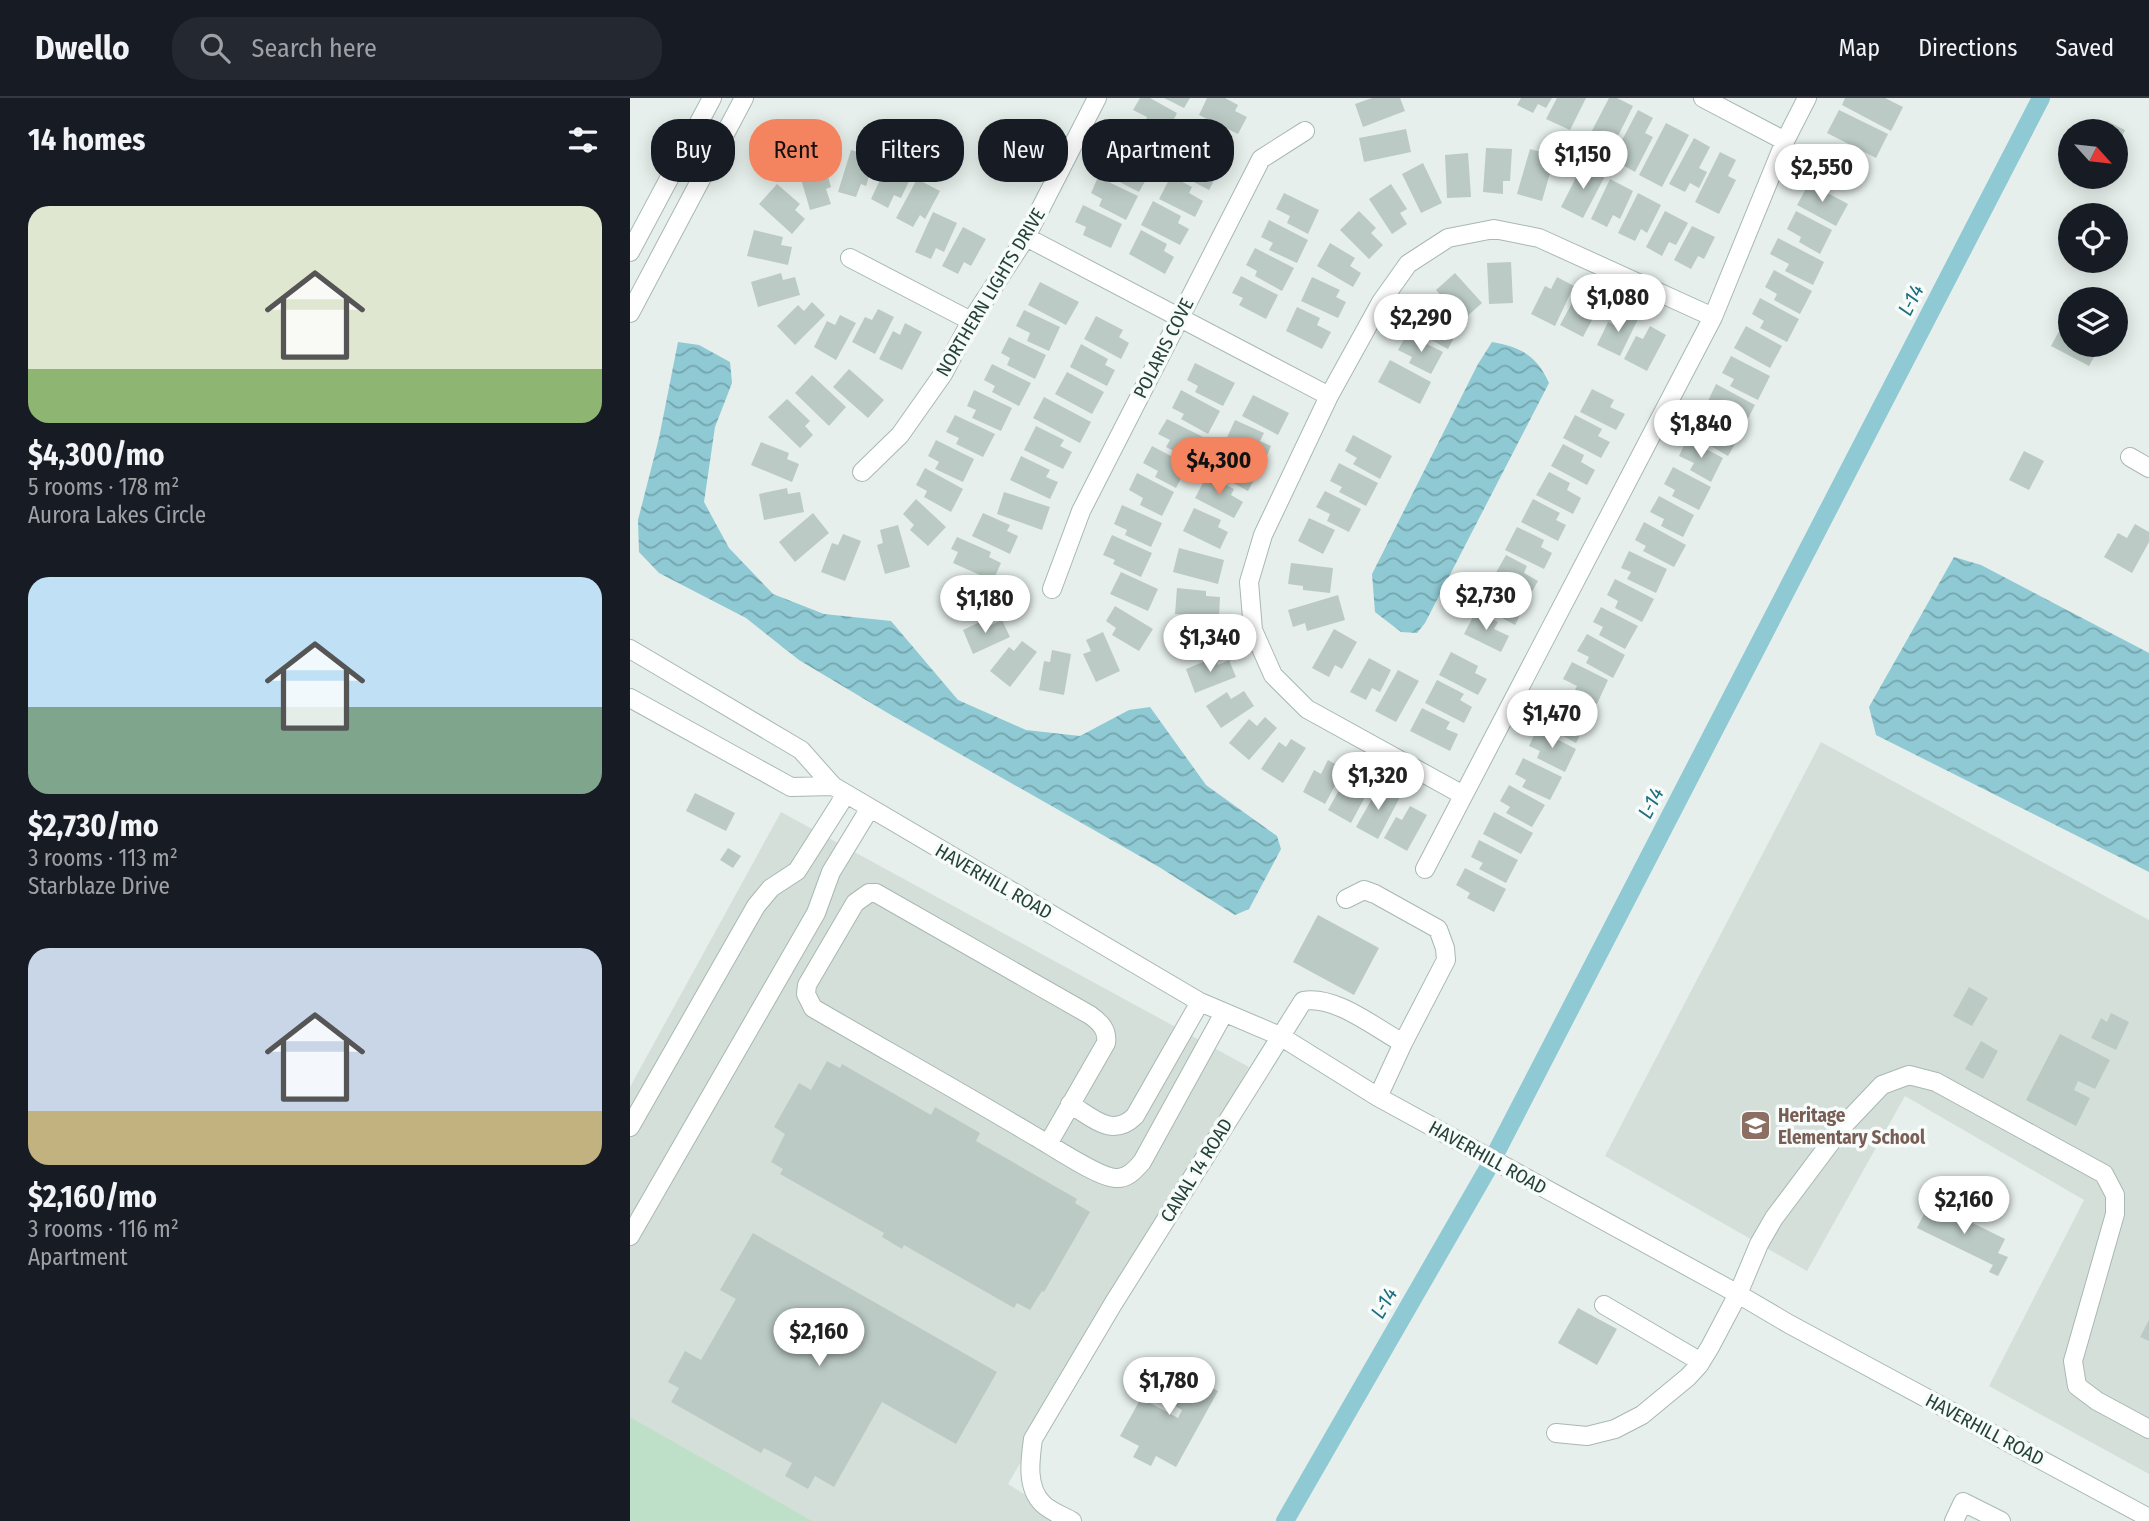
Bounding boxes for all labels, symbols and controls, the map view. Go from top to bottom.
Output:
search box [172,17,662,80]
text: Dwello [35,28,130,68]
icon: search [196,29,234,67]
text: Search here [252,33,377,64]
text: Map [1839,34,1880,62]
text: Directions [1918,34,2017,62]
text: Saved [2055,34,2114,62]
chip: Buy [651,119,735,182]
chip: Rent [749,119,842,182]
chip: Filters [856,119,964,182]
chip: New [978,119,1068,182]
chip: Apartment [1082,119,1234,182]
north arrow [2058,119,2128,189]
map controls [2058,119,2128,357]
icon: filters [564,121,602,159]
text: 14 homes [28,122,145,158]
pin: $1,150 [1526,132,1640,191]
text: $1,150 [1555,140,1611,168]
pin: $2,550 [1765,144,1879,204]
text: $2,550 [1791,153,1853,181]
button: locate [2058,203,2128,273]
street label: NORTHERN LIGHTS DRIVE [931,204,1050,381]
icon: home [252,252,378,378]
pin: $1,080 [1561,274,1675,334]
water label: L-14 [1892,280,1930,320]
text: $1,080 [1587,283,1649,311]
button: layers [2058,287,2128,357]
street label: POLARIS COVE [1128,294,1199,402]
pin: $2,290 [1364,294,1478,354]
text: $2,290 [1390,303,1452,331]
pin: $1,840 [1644,400,1758,460]
text: $1,840 [1670,409,1732,437]
text: $4,300/mo [28,437,165,473]
pin: $4,300 [1162,438,1276,497]
text: $4,300 [1187,446,1251,474]
text: 5 rooms · 178 m² [28,473,179,501]
text: Aurora Lakes Circle [28,501,206,529]
pin: $2,730 [1429,573,1543,632]
pin: $1,180 [928,575,1042,635]
text: $2,730 [1456,581,1516,609]
text: $1,180 [956,584,1014,612]
pin: $1,340 [1153,614,1267,674]
icon: home [252,623,378,749]
text: $1,340 [1179,623,1241,651]
pin: $1,470 [1495,690,1609,750]
text: $1,470 [1523,699,1581,727]
pin: $1,320 [1321,752,1435,812]
text: $1,320 [1348,761,1408,789]
water label: L-14 [1632,783,1670,823]
text: $2,730/mo [28,808,159,844]
street label: HAVERHILL ROAD [931,839,1056,924]
text: 3 rooms · 113 m² [28,844,178,872]
text: Starblaze Drive [28,872,170,900]
icon: home [252,994,378,1120]
place label: Heritage Elementary School [1778,1104,1926,1149]
school or university icon: Heritage Elementary School [1738,1109,1772,1143]
street label: CANAL 14 ROAD [1155,1114,1237,1226]
street label: HAVERHILL ROAD [1425,1116,1551,1199]
pin: $2,160 [1907,1176,2021,1236]
text: $2,160/mo [28,1179,157,1215]
text: $2,160 [1934,1185,1994,1213]
text: 3 rooms · 116 m² [28,1215,179,1243]
text: Apartment [28,1243,128,1271]
water label: L-14 [1365,1283,1403,1323]
pin: $2,160 [762,1308,876,1368]
text: $2,160 [789,1317,849,1345]
pin: $1,780 [1112,1358,1226,1417]
text: $1,780 [1139,1366,1199,1394]
street label: HAVERHILL ROAD [1922,1389,2048,1470]

